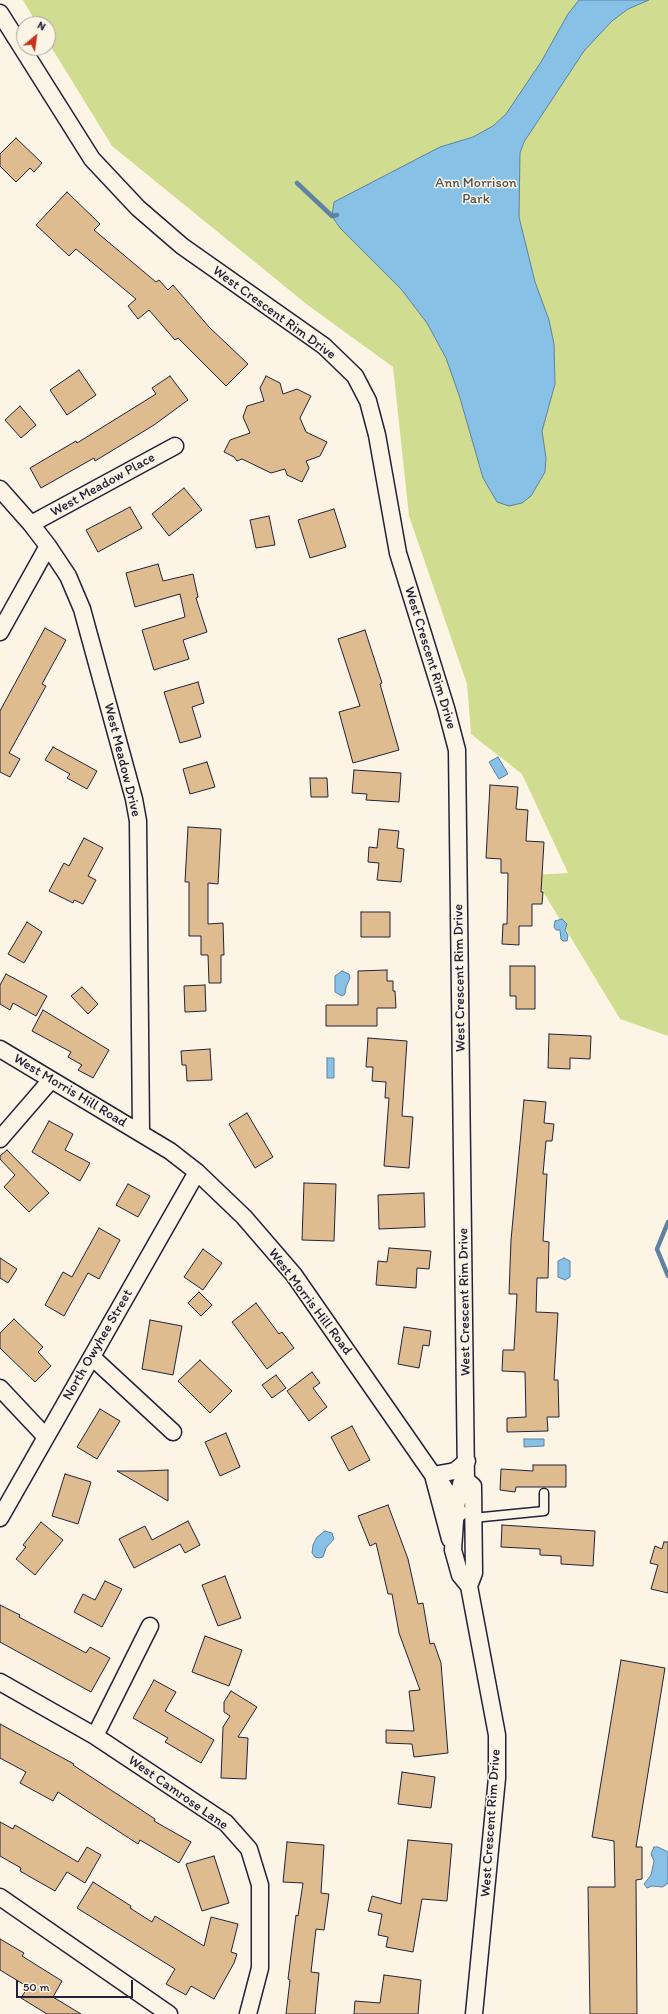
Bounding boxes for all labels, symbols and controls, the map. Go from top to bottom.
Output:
north arrow [16,16,56,56]
text: N [35,18,48,33]
park label: Ann Morrison Park [435,175,517,208]
street label: West Crescent Rim Drive [209,263,339,363]
street label: West Meadow Place [48,449,158,521]
street label: West Crescent Rim Drive [400,585,460,731]
street label: West Meadow Drive [100,701,144,819]
street label: West Crescent Rim Drive [450,904,470,1052]
street label: West Morris Hill Road [10,1050,130,1132]
street label: West Crescent Rim Drive [455,1228,475,1376]
street label: West Morris Hill Road [264,1245,356,1359]
street label: North Owyhee Street [59,1287,137,1403]
street label: West Crescent Rim Drive [477,1749,505,1897]
street label: West Camrose Lane [125,1752,231,1834]
scale bar [18,1972,135,1998]
text: 50 m [23,1980,49,1994]

